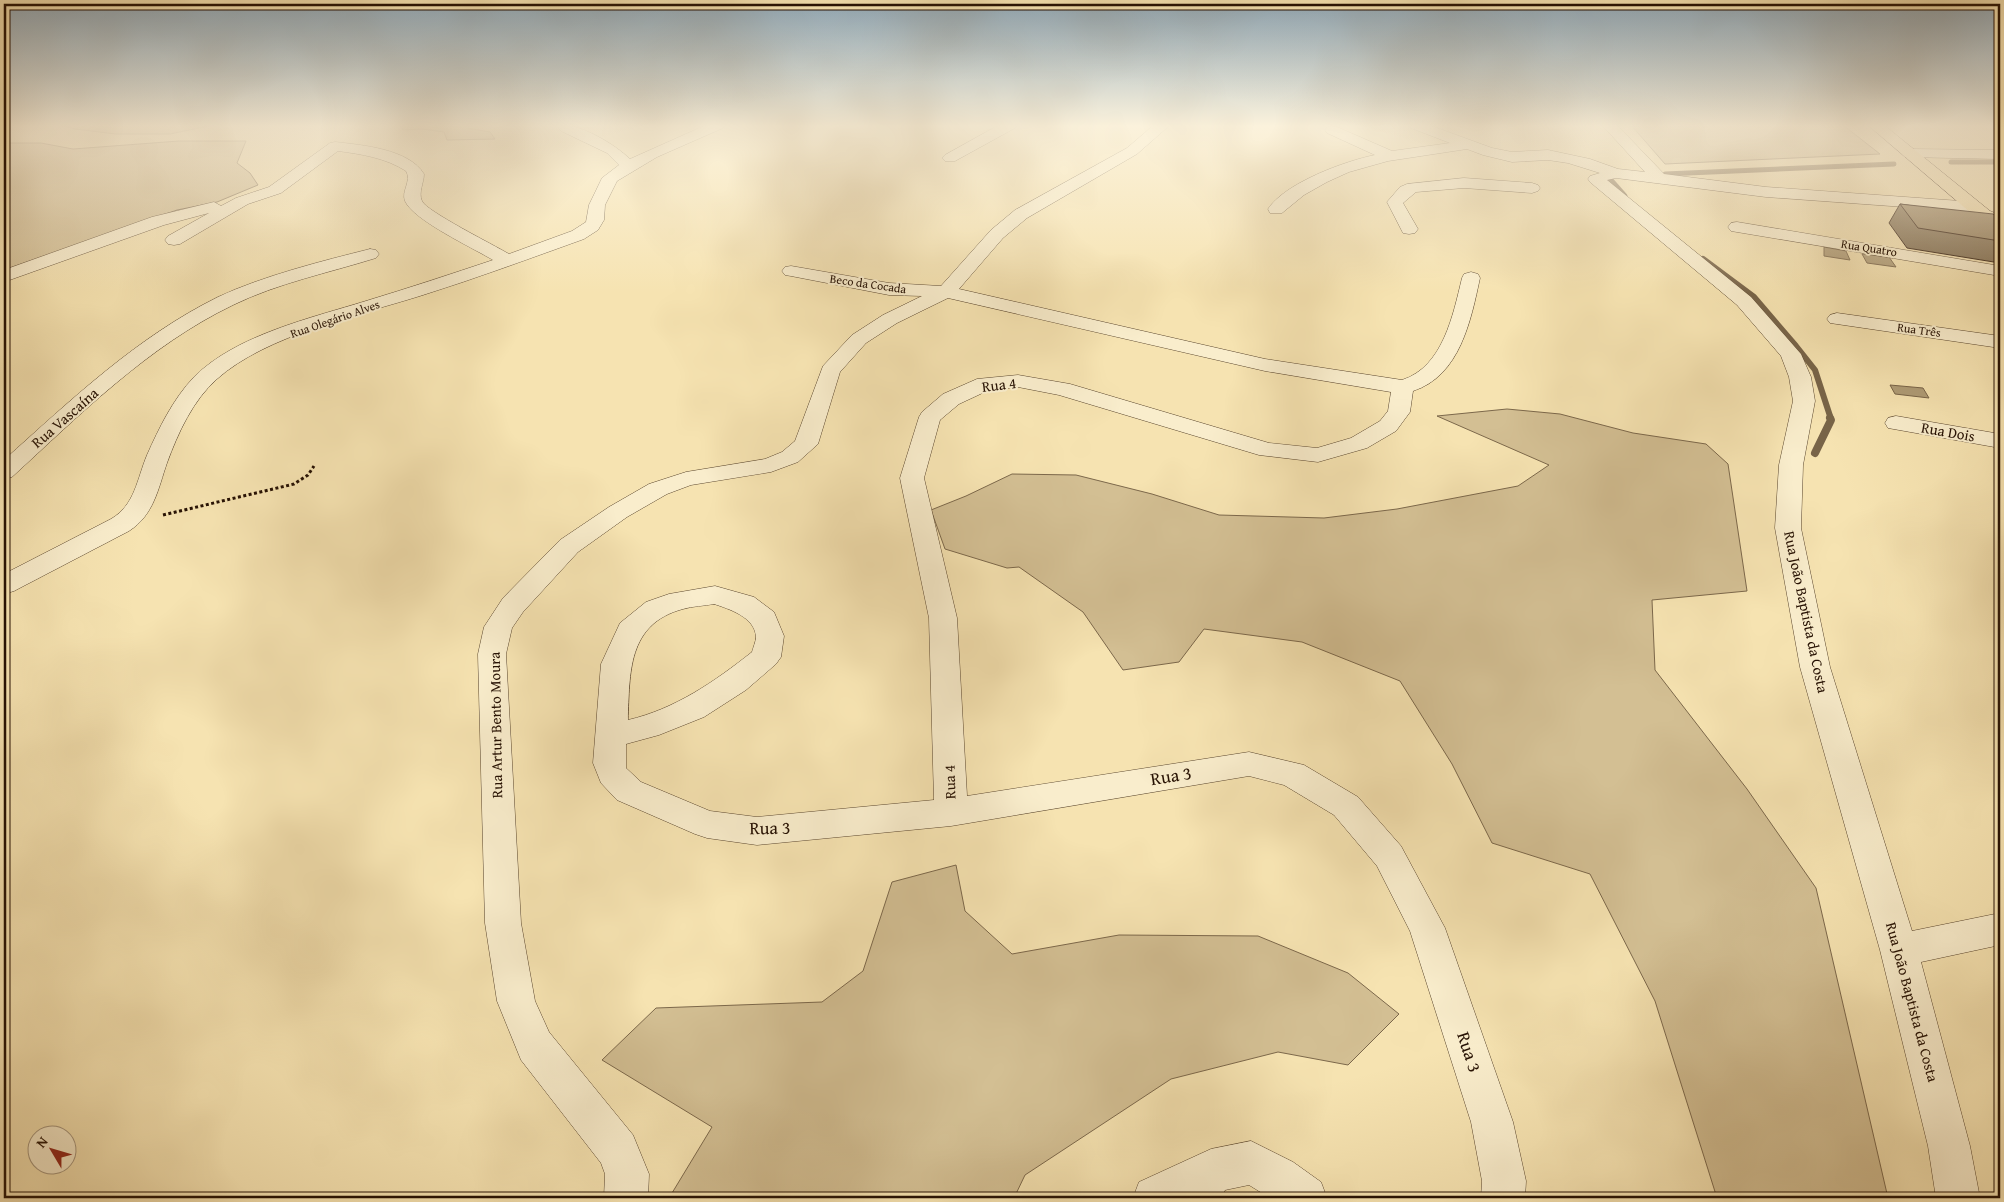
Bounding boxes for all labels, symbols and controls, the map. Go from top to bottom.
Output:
street label: Rua Quatro [1840,235,1898,260]
street label: Beco da Cocada [829,270,908,297]
street label: Rua Olegário Alves [288,295,382,342]
street label: Rua Três [1896,318,1942,341]
street label: Rua 4 [981,372,1017,397]
street label: Rua Vascaína [27,383,103,453]
street label: Rua Dois [1920,416,1977,447]
street label: Rua João Baptista da Costa [1779,529,1834,695]
street label: Rua Artur Bento Moura [484,651,507,799]
street label: Rua 3 [1148,759,1193,792]
street label: Rua 4 [938,764,961,800]
street label: Rua 3 [749,814,791,841]
street label: Rua João Baptista da Costa [1881,919,1944,1084]
street label: Rua 3 [1450,1028,1489,1076]
north arrow [28,1124,78,1174]
text: N [31,1132,53,1152]

